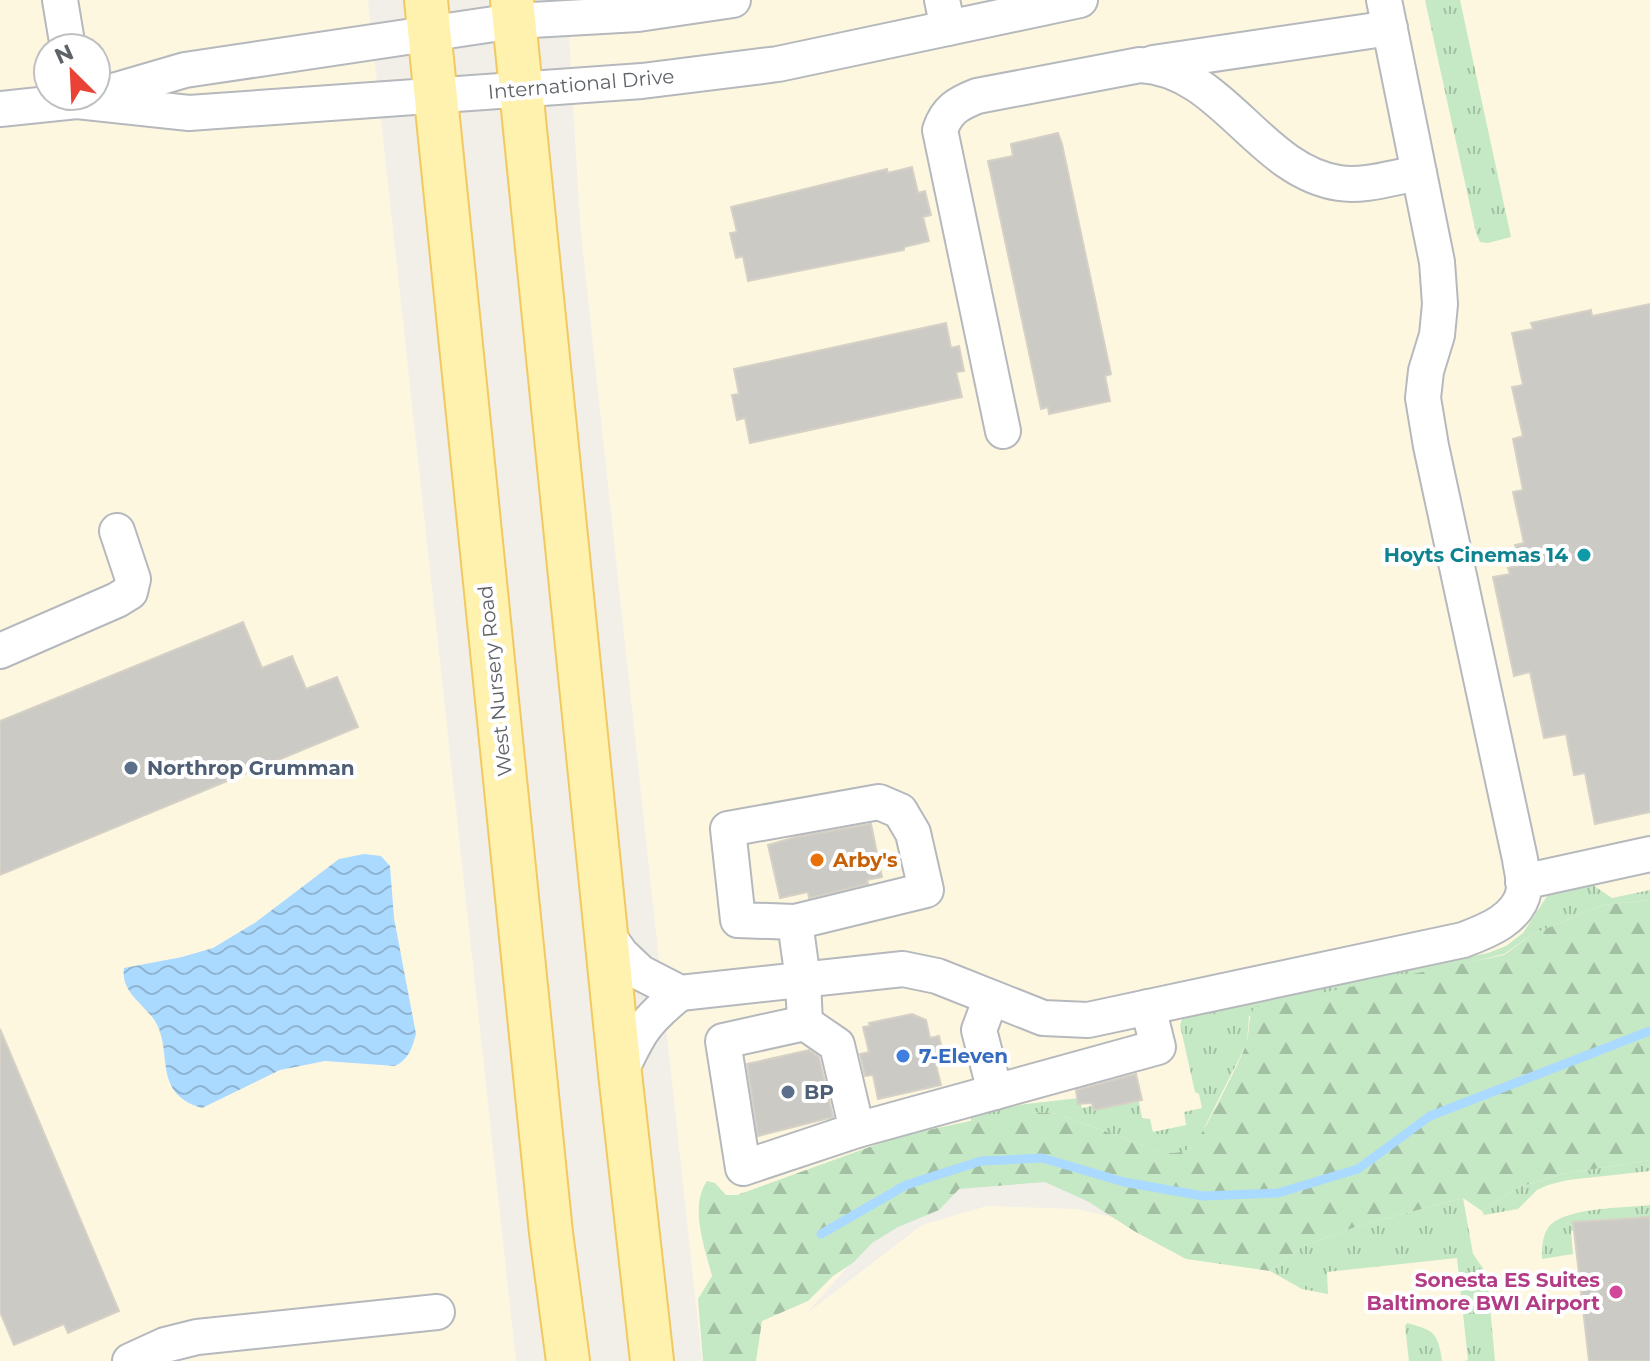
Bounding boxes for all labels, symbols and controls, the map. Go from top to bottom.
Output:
north arrow [32,32,112,112]
text: N [50,38,78,70]
street label: International Drive [487,64,675,104]
place label: Hoyts Cinemas 14 [1384,543,1568,567]
marker: Hoyts Cinemas 14 [1575,546,1593,564]
street label: West Nursery Road [473,584,517,778]
place label: Northrop Grumman [147,756,355,780]
marker: Northrop Grumman [122,759,140,777]
place label: Arby's [832,848,898,872]
marker: Arby's [808,851,826,869]
place label: 7-Eleven [919,1044,1008,1068]
marker: 7-Eleven [894,1047,912,1065]
place label: BP [804,1080,834,1104]
marker: BP [779,1083,797,1101]
place label: Sonesta ES Suites Baltimore BWI Airport [1367,1268,1600,1315]
marker: Sonesta ES Suites Baltimore BWI Airport [1607,1283,1625,1301]

